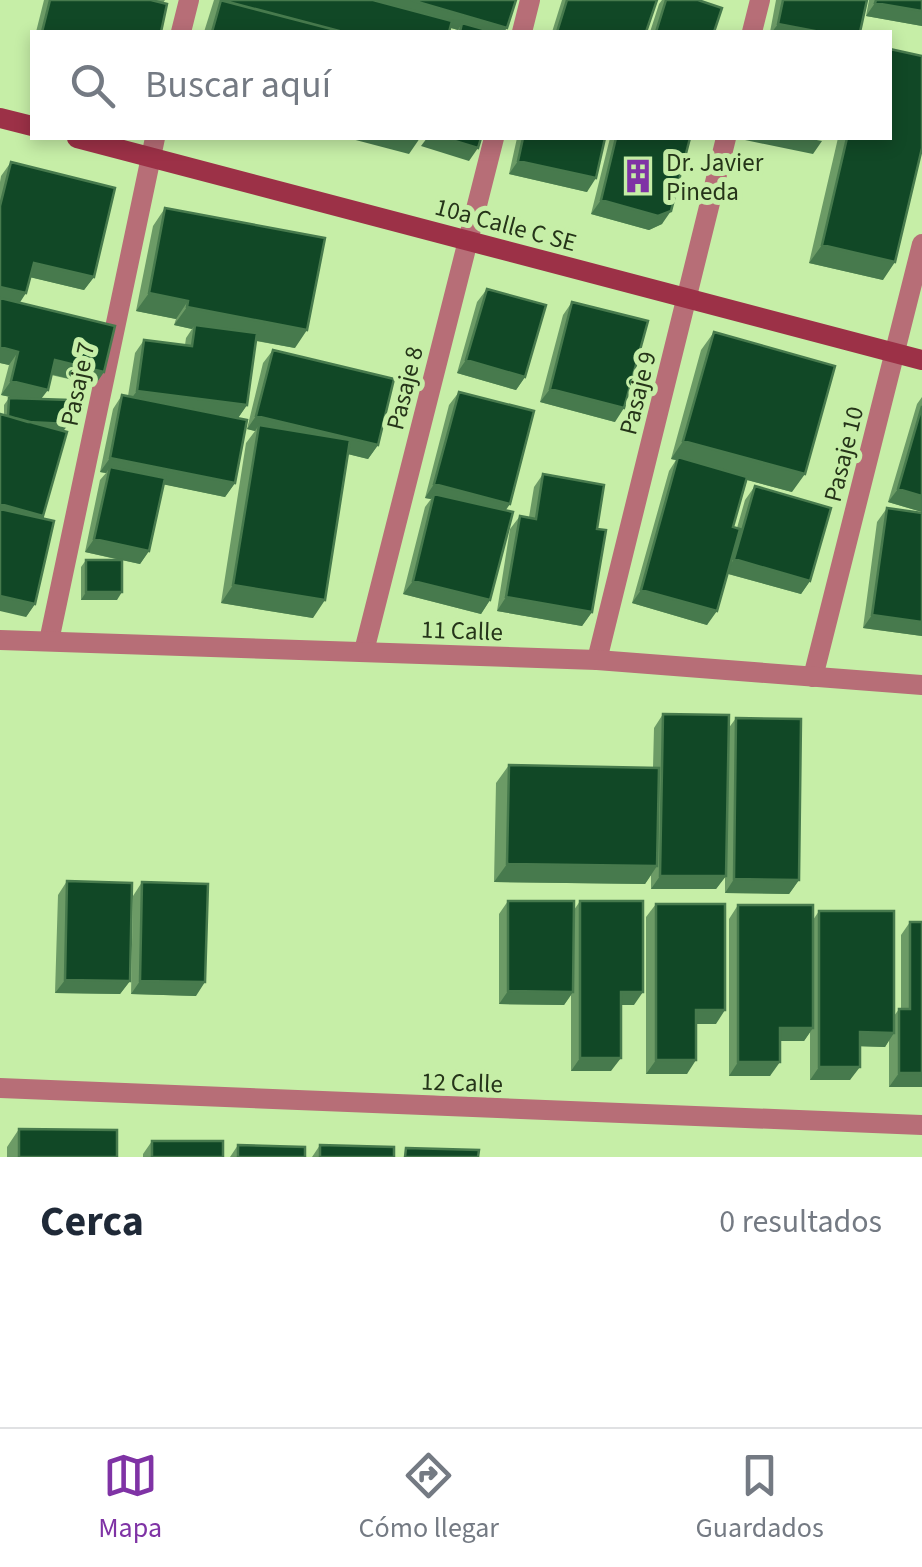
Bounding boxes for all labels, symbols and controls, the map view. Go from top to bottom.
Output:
search box [30,30,892,140]
icon: search [65,58,120,113]
text: Buscar aquí [145,58,331,112]
place label: Dr. Javier Pineda [666,145,764,210]
building icon: Dr. Javier Pineda [619,157,657,195]
street label: 10a Calle C SE [431,189,581,261]
street label: Pasaje 7 [52,339,104,429]
street label: Pasaje 8 [377,343,433,434]
street label: Pasaje 9 [610,348,666,439]
street label: Pasaje 10 [815,403,873,506]
street label: 11 Calle [420,612,504,650]
street label: 12 Calle [420,1064,504,1102]
text: Cerca [40,1192,144,1252]
text: 0 resultados [719,1199,882,1245]
tab: Mapa [98,1448,162,1548]
tab: Cómo llegar [359,1448,499,1548]
tab: Guardados [696,1448,824,1548]

